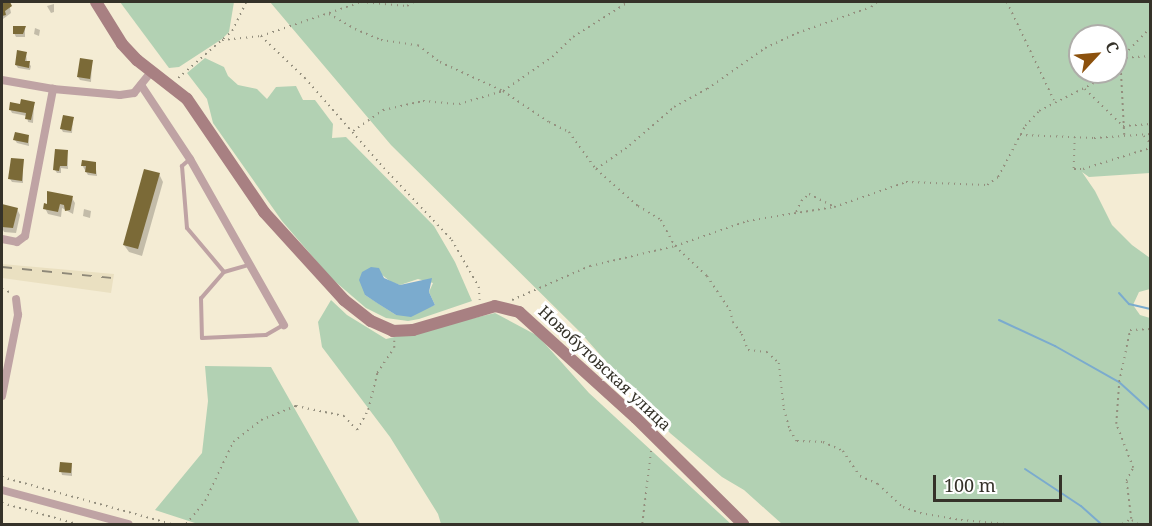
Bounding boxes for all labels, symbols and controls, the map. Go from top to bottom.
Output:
north arrow [1068,24,1128,84]
text: С [1100,37,1125,57]
street label: Новобутовская улица [535,302,675,434]
scale bar [936,463,1065,501]
text: 100 m [944,473,996,497]

